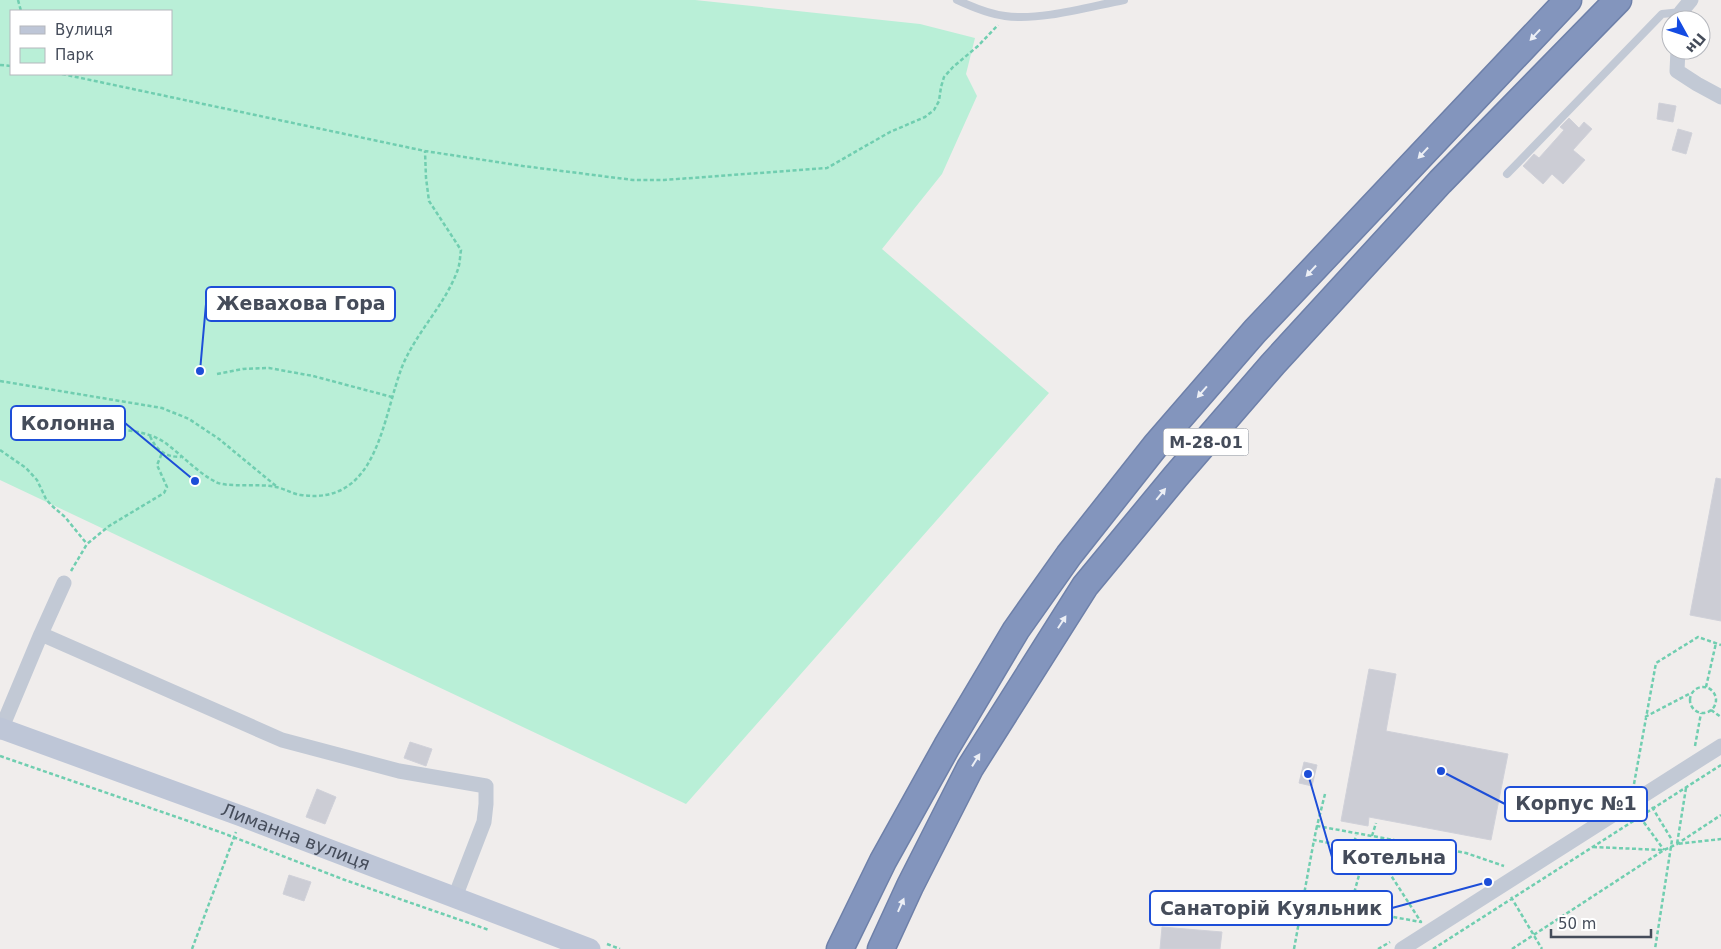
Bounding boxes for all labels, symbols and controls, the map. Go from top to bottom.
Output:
legend [10,10,172,75]
north arrow [1661,10,1711,60]
text: Вулиця [55,21,113,39]
one-way arrow [1529,29,1541,41]
text: Пн [1683,30,1709,57]
text: Парк [55,46,94,64]
one-way arrow [1417,147,1429,159]
one-way arrow [1305,265,1317,277]
callout: Жевахова Гора [206,287,395,321]
text: Жевахова Гора [216,292,386,314]
one-way arrow [1197,385,1208,398]
callout: Колонна [11,406,125,440]
text: Колонна [21,412,115,434]
road number: М-28-01 [1164,428,1248,456]
one-way arrow [1156,488,1167,501]
one-way arrow [1057,616,1067,629]
one-way arrow [971,753,980,767]
callout: Корпус №1 [1505,787,1647,821]
text: Корпус №1 [1515,792,1637,814]
street label: Лиманна вулиця [218,799,373,874]
callout: Котельна [1332,840,1456,874]
text: Котельна [1342,846,1446,868]
callout: Санаторій Куяльник [1150,891,1392,925]
text: Санаторій Куяльник [1160,897,1382,919]
one-way arrow [898,898,906,912]
scale bar [1551,906,1651,938]
text: 50 m [1558,915,1596,933]

